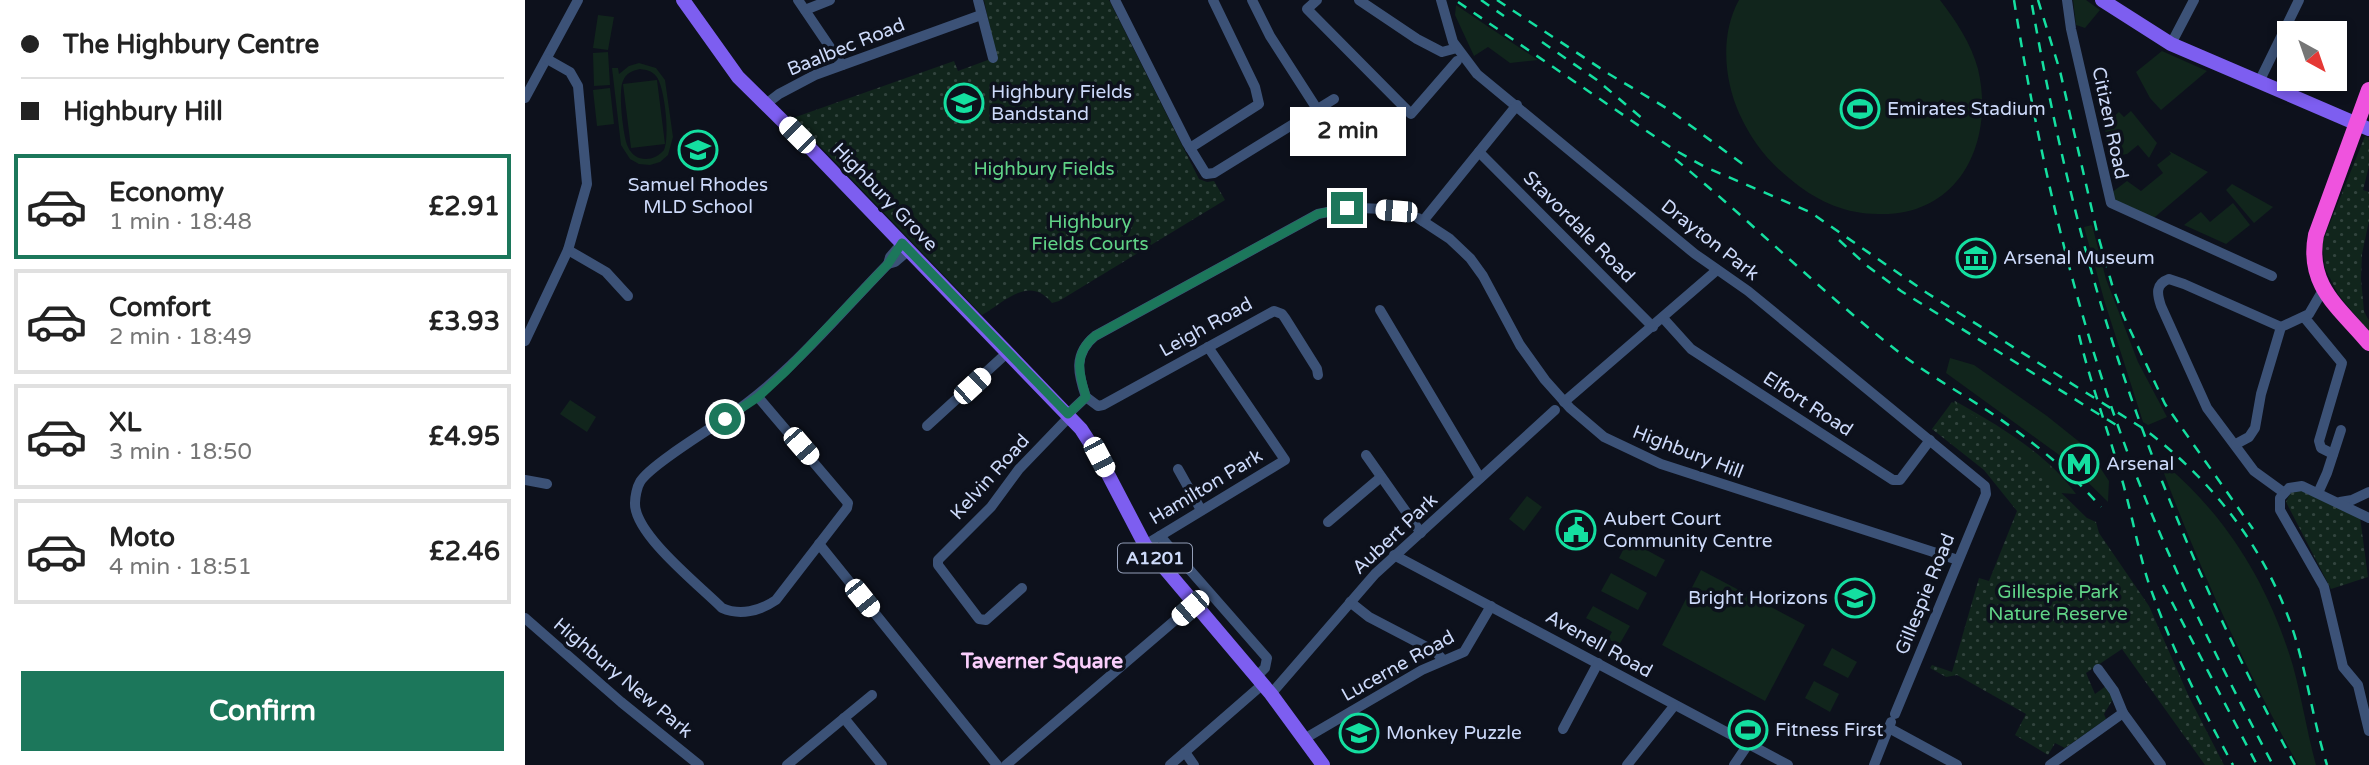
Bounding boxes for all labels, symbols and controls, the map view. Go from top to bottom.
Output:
street label: Baalbec Road [784,13,908,81]
north arrow [2277,21,2347,91]
map controls [2277,21,2347,91]
text: The Highbury Centre [63,29,319,60]
street label: Citizen Road [2087,65,2133,181]
place label: Highbury Fields Bandstand [991,81,1132,125]
school or university icon: Highbury Fields Bandstand [943,82,985,124]
sports icon: Emirates Stadium [1839,88,1881,130]
text: Highbury Hill [63,96,223,127]
place label: Emirates Stadium [1887,98,2046,120]
callout: 2 min [1289,106,1405,156]
car [775,113,820,157]
text: 2 min [1317,117,1379,145]
school or university icon: Samuel Rhodes MLD School [677,129,719,171]
street label: Highbury Grove [828,138,942,256]
park label: Highbury Fields [973,158,1115,180]
street label: Stavordale Road [1519,167,1639,287]
place label: Samuel Rhodes MLD School [628,174,768,218]
icon: car [25,175,88,238]
text: Economy [109,177,224,208]
text: £2.91 [429,191,500,222]
route end [1331,192,1363,224]
street label: Drayton Park [1657,195,1763,285]
car [1375,199,1418,223]
text: 1 min · 18:48 [109,208,252,236]
park label: Highbury Fields Courts [1031,211,1149,255]
museum icon: Arsenal Museum [1955,237,1997,279]
place label: Arsenal Museum [2003,247,2155,269]
icon: car [25,290,88,353]
text: Comfort [109,292,211,323]
street label: Leigh Road [1156,292,1256,362]
text: £3.93 [429,306,500,337]
text: 2 min · 18:49 [109,323,252,351]
car [950,364,995,408]
street label: Elfort Road [1759,367,1857,441]
route start [709,403,741,435]
icon: car [25,405,88,468]
text: XL [109,407,141,438]
text: £4.95 [429,421,500,452]
street label: Highbury Hill [1630,421,1746,483]
car [780,423,823,469]
street label: Kelvin Road [946,430,1034,524]
car [1080,434,1119,480]
text: 3 min · 18:50 [109,438,252,466]
metro station icon: Arsenal [2058,443,2100,485]
street label: Hamilton Park [1146,445,1266,529]
place label: Arsenal [2106,453,2174,475]
street label: Aubert Park [1348,489,1442,579]
place label: Aubert Court Community Centre [1603,508,1772,552]
public building icon: Aubert Court Community Centre [1555,509,1597,551]
icon: car [25,520,88,583]
text: Moto [109,522,175,553]
street label: Gillespie Road [1891,530,1959,658]
text: £2.46 [429,536,500,567]
road number: A1201 [1118,544,1192,572]
text: 4 min · 18:51 [109,553,252,581]
car [841,575,884,621]
school or university icon: Bright Horizons [1834,577,1876,619]
park label: Gillespie Park Nature Reserve [1988,581,2128,625]
car [1168,586,1213,630]
place label: Bright Horizons [1688,587,1828,609]
street label: Avenell Road [1542,606,1656,682]
street label: Highbury New Park [549,613,697,743]
street label: Lucerne Road [1338,626,1458,706]
district label: Taverner Square [960,649,1123,674]
button: Confirm [21,671,504,751]
sports icon: Fitness First [1727,709,1769,751]
school or university icon: Monkey Puzzle [1338,712,1380,754]
place label: Fitness First [1775,719,1884,741]
place label: Monkey Puzzle [1386,722,1522,744]

